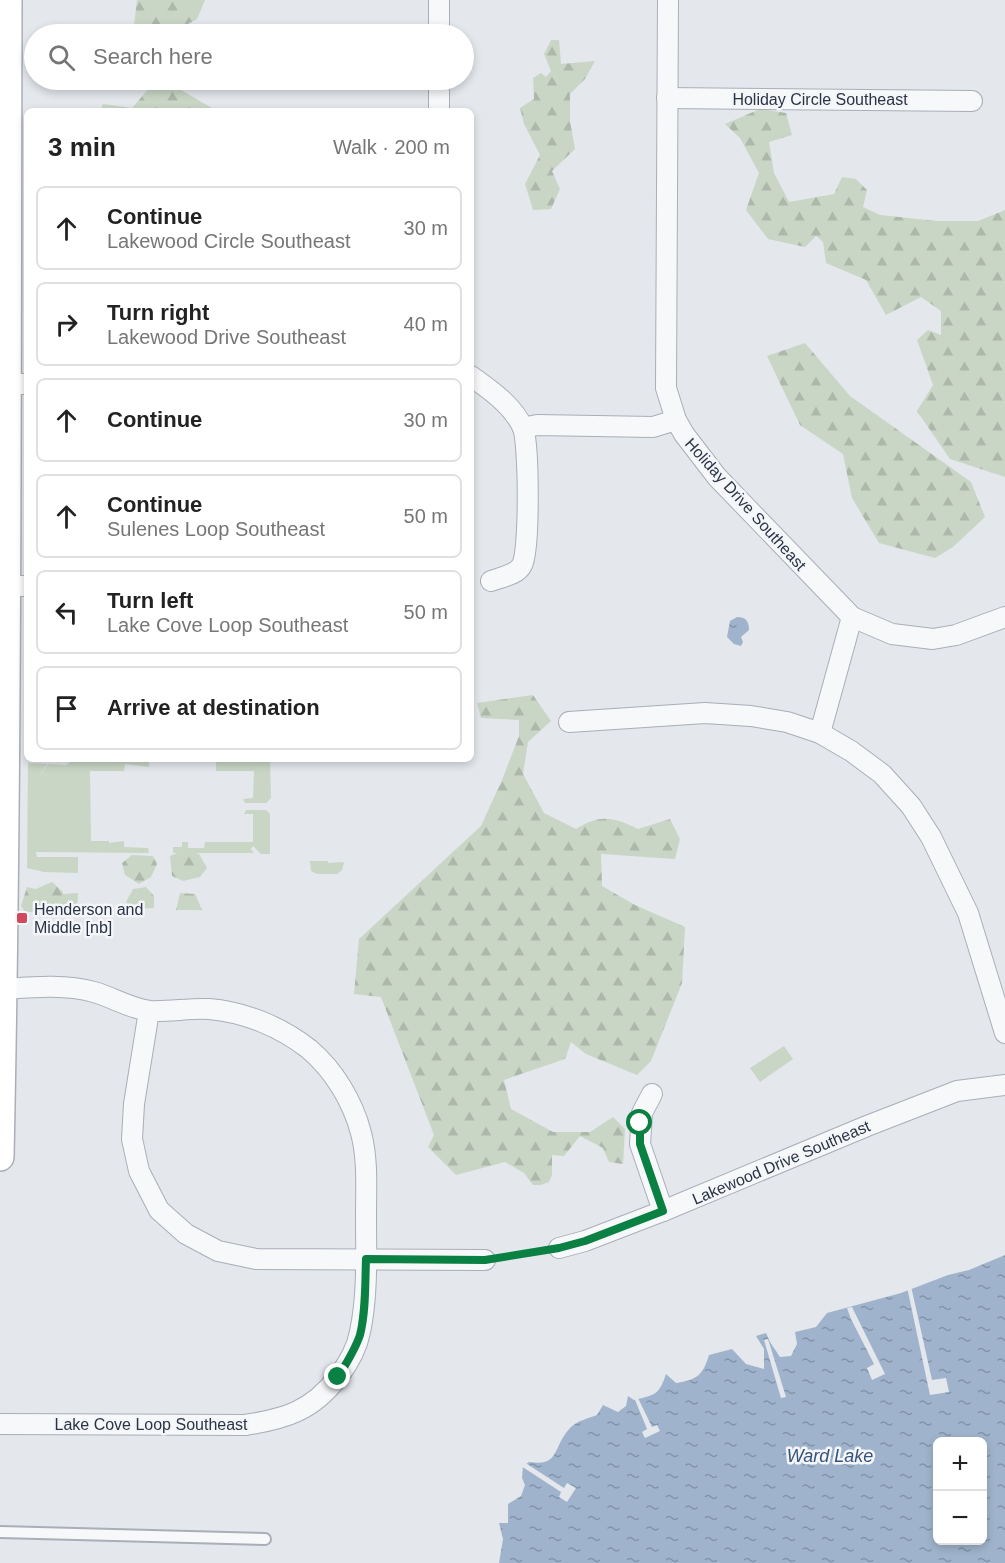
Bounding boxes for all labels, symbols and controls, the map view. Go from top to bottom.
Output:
search box [24,24,474,90]
icon: search [45,41,78,74]
text: Search here [93,44,213,69]
street label: Holiday Circle Southeast [732,91,908,108]
text: 3 min [48,132,116,162]
text: Walk · 200 m [333,136,450,158]
text: Continue [107,204,202,229]
icon: ahead [50,212,83,245]
text: 30 m [404,217,448,239]
text: Lakewood Circle Southeast [107,230,350,252]
text: Turn right [107,300,209,325]
icon: right [50,308,83,341]
text: 40 m [404,313,448,335]
text: Lakewood Drive Southeast [107,326,346,348]
icon: ahead [50,404,83,437]
text: Continue [107,407,202,432]
text: 30 m [404,409,448,431]
street label: Holiday Drive Southeast [682,435,810,574]
text: Continue [107,492,202,517]
icon: ahead [50,500,83,533]
text: 50 m [404,505,448,527]
text: Sulenes Loop Southeast [107,518,325,540]
text: Turn left [107,588,193,613]
icon: left [50,596,83,629]
text: 50 m [404,601,448,623]
text: Lake Cove Loop Southeast [107,614,348,636]
icon: arrive [50,692,83,725]
text: Arrive at destination [107,695,320,720]
place label: Henderson and Middle [nb] [34,901,143,936]
marker: Henderson and Middle [nb] [15,911,29,925]
route start [626,1109,652,1135]
street label: Lakewood Drive Southeast [690,1117,873,1208]
route end [324,1363,350,1389]
street label: Lake Cove Loop Southeast [54,1416,248,1433]
map controls [933,1437,987,1545]
button: + [933,1437,987,1491]
water label: Ward Lake [787,1446,873,1466]
button: − [933,1491,987,1545]

